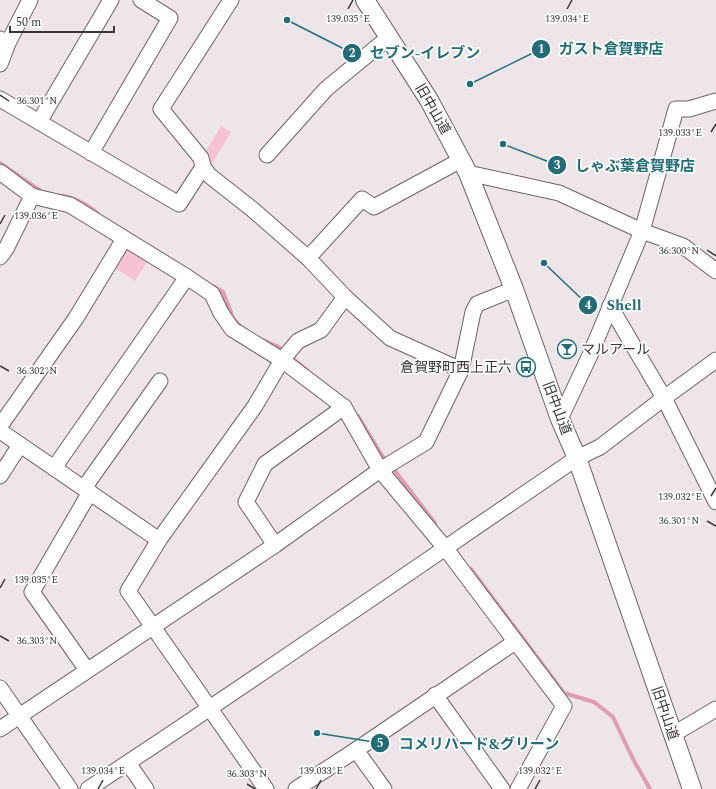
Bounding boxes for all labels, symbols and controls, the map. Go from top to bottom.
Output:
scale bar [10,8,114,34]
text: 139.035°E [326,11,370,27]
text: 139.034°E [545,11,589,27]
text: 50 m [16,13,41,32]
callout: ガスト倉賀野店 [531,35,672,62]
text: ガスト倉賀野店 [558,38,664,61]
callout: セブン-イレブン [342,40,489,67]
text: 1 [538,40,544,59]
text: セブン-イレブン [370,42,480,65]
text: 2 [349,44,356,63]
street label: 旧中山道 [410,80,456,138]
text: 36.301°N [17,93,57,109]
text: 139.033°E [658,125,702,141]
callout: しゃぶ葉倉賀野店 [547,152,703,179]
text: しゃぶ葉倉賀野店 [575,155,695,178]
text: 3 [554,156,561,175]
text: 139.036°E [14,208,58,224]
text: 36.300°N [659,243,699,259]
callout: Shell [578,291,649,318]
text: Shell [606,294,642,317]
text: 4 [585,296,592,315]
bar icon: マルアール [556,338,578,360]
place label: マルアール [581,339,650,360]
bus stop icon: 倉賀野町西上正六 [515,356,537,378]
place label: 倉賀野町西上正六 [400,357,512,378]
text: 36.302°N [17,363,57,379]
street label: 旧中山道 [537,378,577,438]
text: 139.032°E [658,489,702,505]
text: 36.301°N [659,513,699,529]
text: 139.035°E [14,572,58,588]
text: 36.303°N [17,633,57,649]
street label: 旧中山道 [646,683,684,743]
callout: コメリハード&グリーン [370,730,567,757]
text: コメリハード&グリーン [399,733,559,756]
text: 5 [377,734,383,753]
text: 139.034°E [81,763,125,779]
text: 139.033°E [299,763,343,779]
text: 139.032°E [518,763,562,779]
text: 36.303°N [227,766,267,782]

